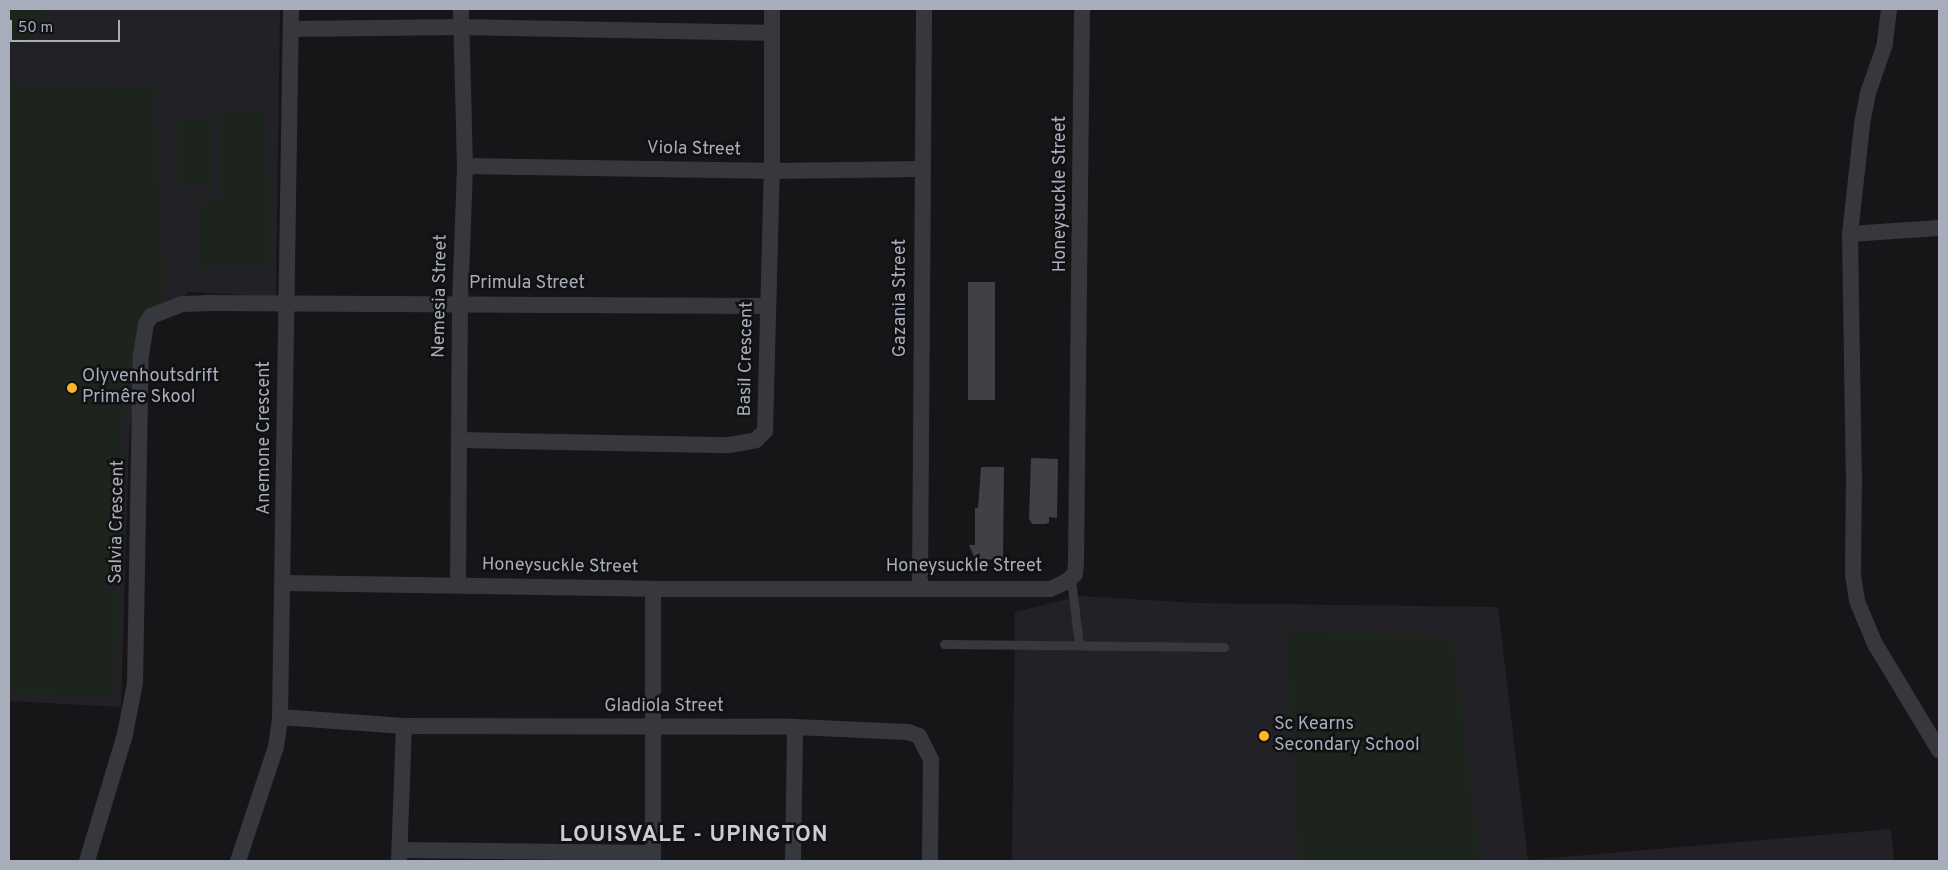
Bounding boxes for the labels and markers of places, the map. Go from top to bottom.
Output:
place label: Olyvenhoutsdrift Primêre Skool [82,367,219,409]
marker: Olyvenhoutsdrift Primêre Skool [66,382,78,394]
place label: Sc Kearns Secondary School [1274,715,1420,758]
marker: Sc Kearns Secondary School [1258,730,1270,742]

